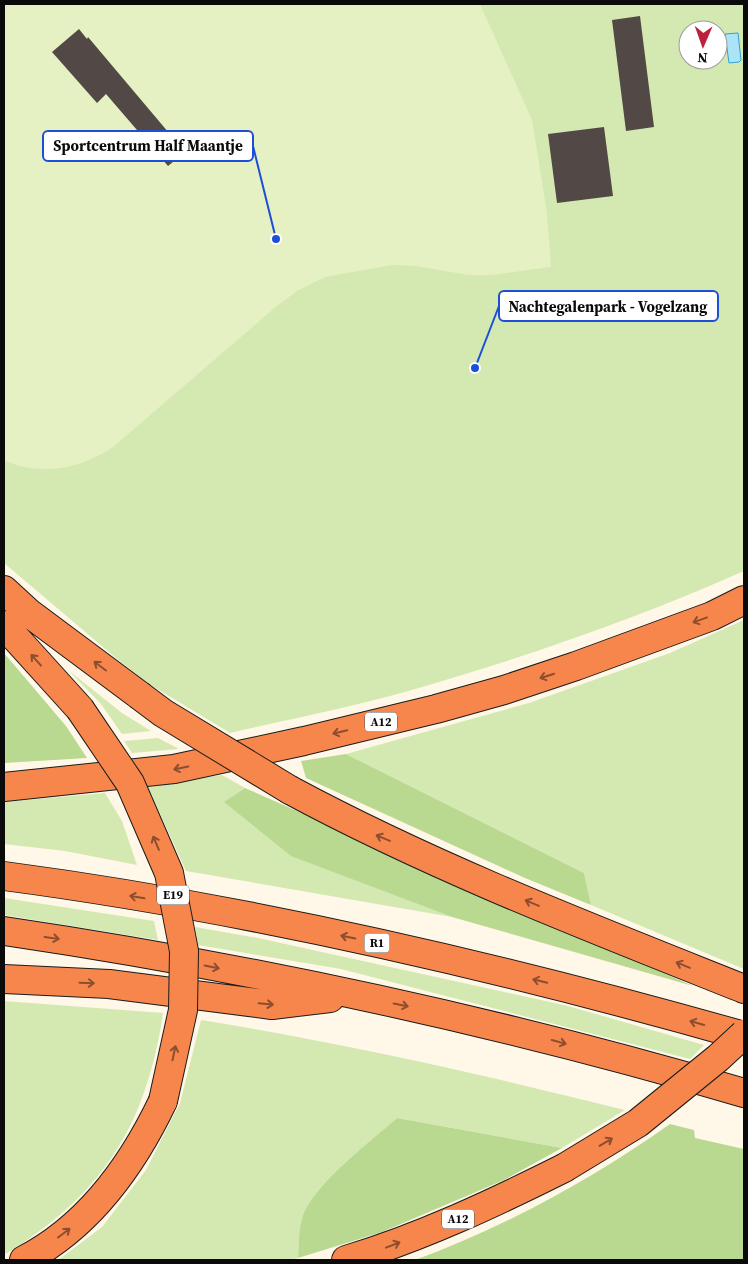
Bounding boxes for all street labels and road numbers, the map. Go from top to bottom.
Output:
road number: A12 [365,712,397,732]
road number: E19 [157,886,189,904]
road number: R1 [364,934,390,952]
road number: A12 [442,1210,474,1228]

